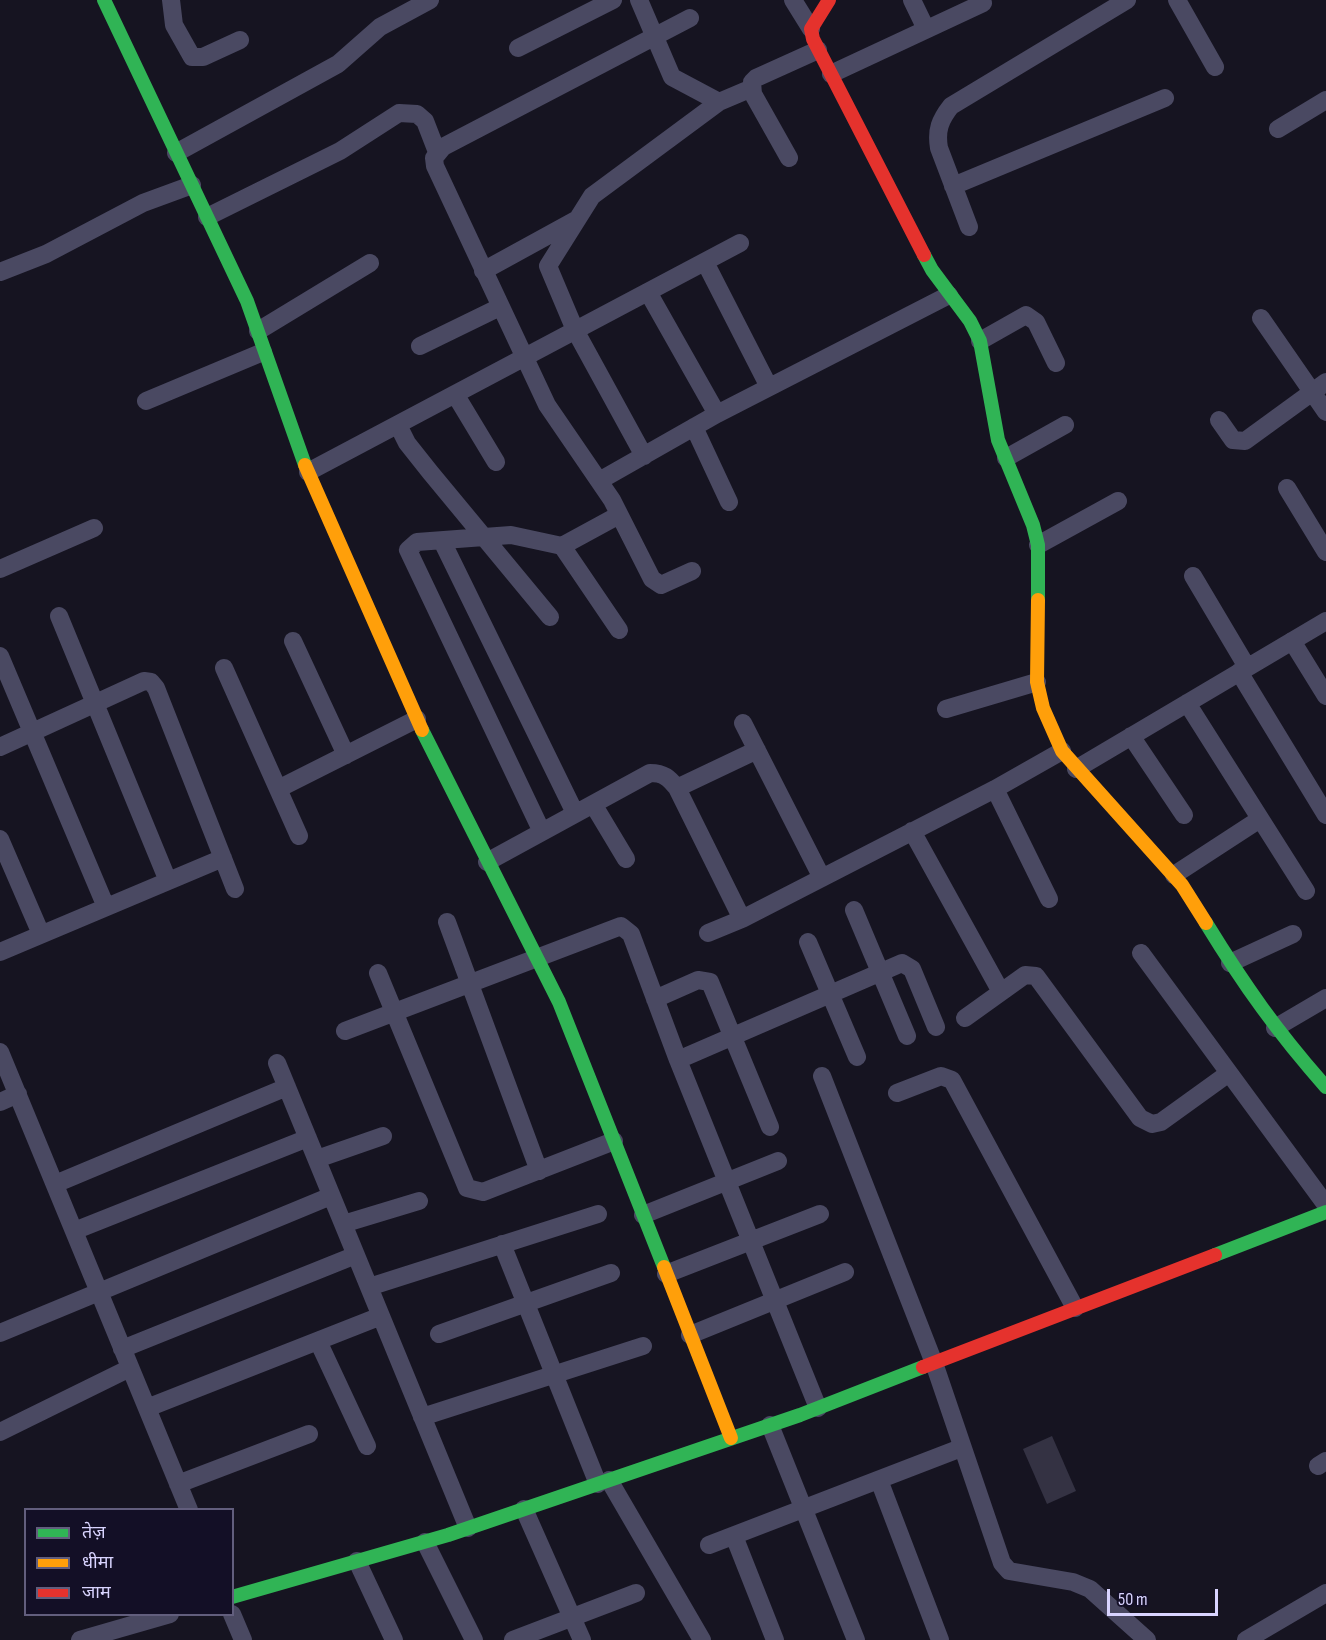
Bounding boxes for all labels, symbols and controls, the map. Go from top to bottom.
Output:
legend [24,1508,234,1616]
text: तेज़ [82,1522,106,1543]
text: धीमा [82,1552,113,1573]
scale bar [1110,1577,1221,1615]
text: जाम [82,1582,111,1603]
text: 50 m [1118,1589,1148,1610]

